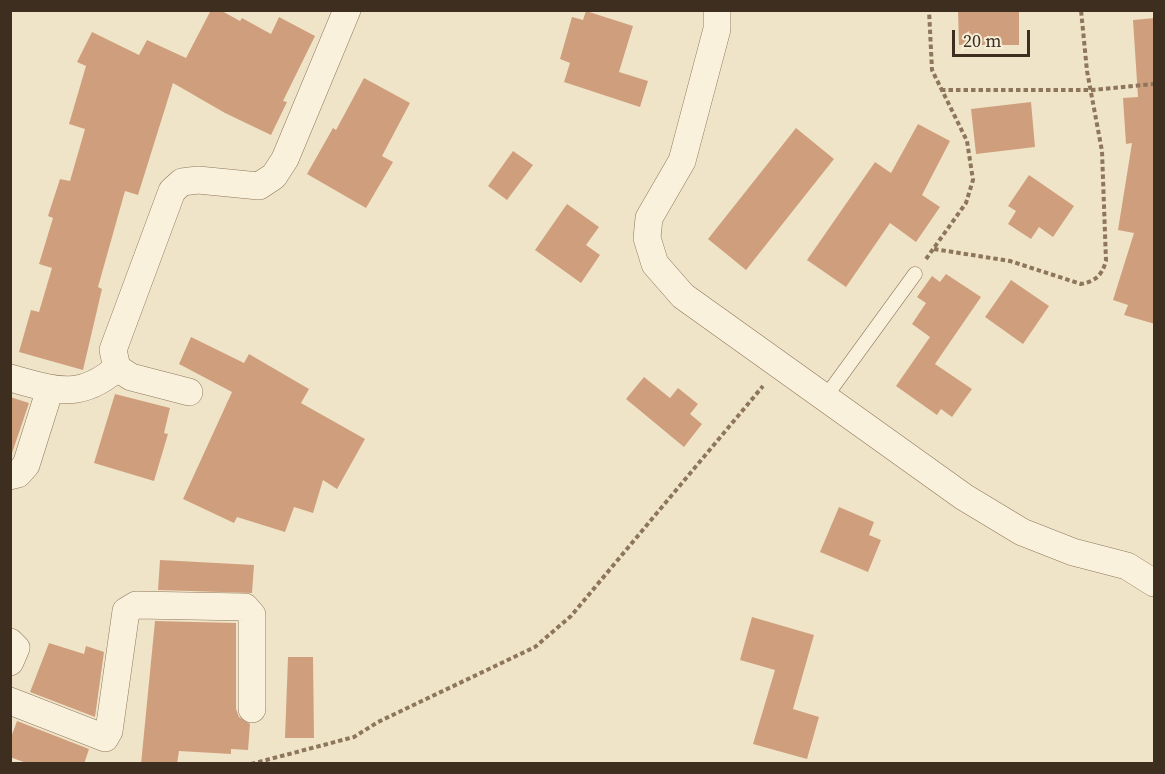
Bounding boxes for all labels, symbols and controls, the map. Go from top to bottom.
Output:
scale bar [955,18,1033,56]
text: 20 m [963,28,1001,53]

